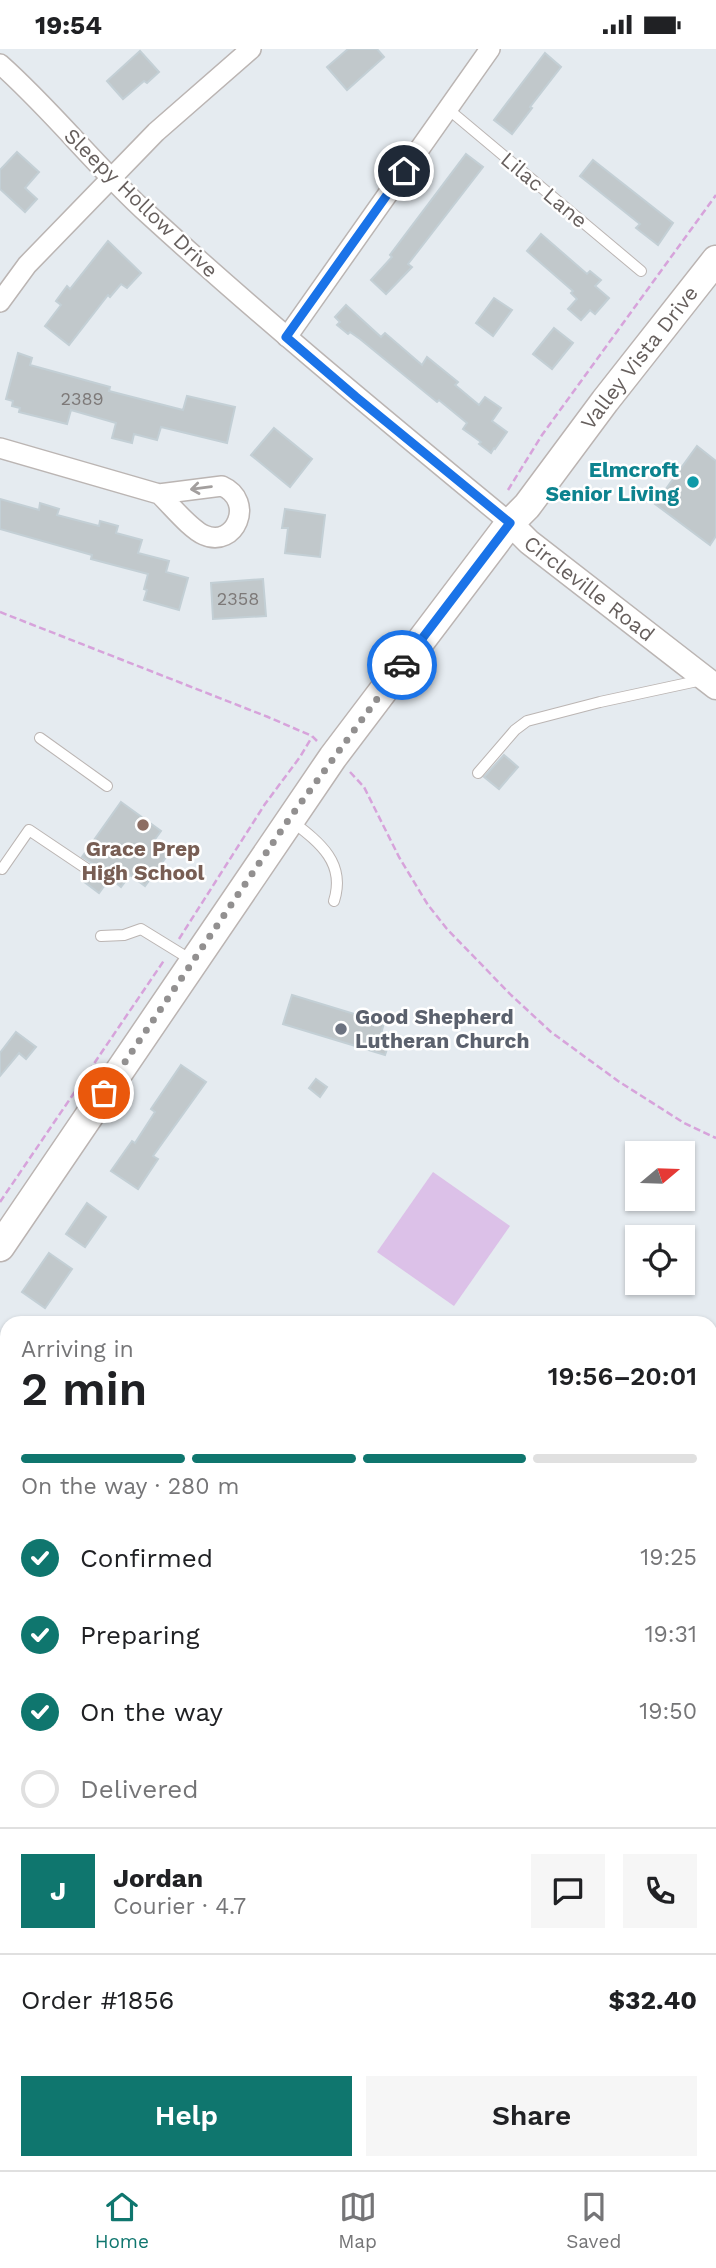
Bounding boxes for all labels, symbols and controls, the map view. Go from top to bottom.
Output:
text: 19:54 [35,10,102,40]
street label: Sleepy Hollow Drive [59,123,223,282]
pin [374,141,434,201]
street label: Lilac Lane [496,146,593,233]
icon: home [385,152,423,190]
street label: Valley Vista Drive [575,281,703,434]
house number: 2389 [60,388,104,409]
place label: Elmcroft Senior Living [545,457,679,506]
marker: Elmcroft Senior Living [685,474,701,490]
one-way arrow [190,481,213,494]
street label: Circleville Road [519,530,660,647]
house number: 2358 [217,588,259,609]
courier [367,630,437,700]
icon: car [383,646,421,684]
marker: Grace Prep High School [135,817,151,833]
place label: Grace Prep High School [82,836,205,885]
place label: Good Shepherd Lutheran Church [355,1004,529,1053]
marker: Good Shepherd Lutheran Church [333,1021,349,1037]
pin [74,1063,134,1123]
icon: bag [85,1074,123,1112]
north arrow [625,1141,695,1211]
map controls [625,1141,695,1295]
button: locate [625,1225,695,1295]
text: Arriving in [21,1336,134,1363]
text: 19:56–20:01 [548,1361,697,1391]
text: 2 min [21,1362,147,1416]
text: On the way · 280 m [21,1473,239,1500]
icon: check [21,1539,59,1577]
text: Confirmed [80,1543,213,1573]
text: 19:25 [640,1544,697,1571]
icon: check [21,1616,59,1654]
text: Preparing [80,1620,200,1650]
text: 19:31 [645,1621,697,1648]
icon: check [21,1693,59,1731]
text: On the way [80,1697,223,1727]
text: 19:50 [639,1698,697,1725]
text: Delivered [80,1774,199,1804]
button: chat [531,1854,605,1928]
button: phone [623,1854,697,1928]
text: Jordan [113,1863,203,1893]
text: J [50,1876,66,1906]
text: Courier · 4.7 [113,1893,246,1920]
text: Order #1856 [21,1985,174,2015]
text: $32.40 [608,1985,697,2015]
button: Help [21,2076,352,2156]
button: Share [366,2076,697,2156]
tab: Home [95,2188,149,2253]
tab: Map [338,2188,377,2253]
tab: Saved [566,2188,621,2253]

